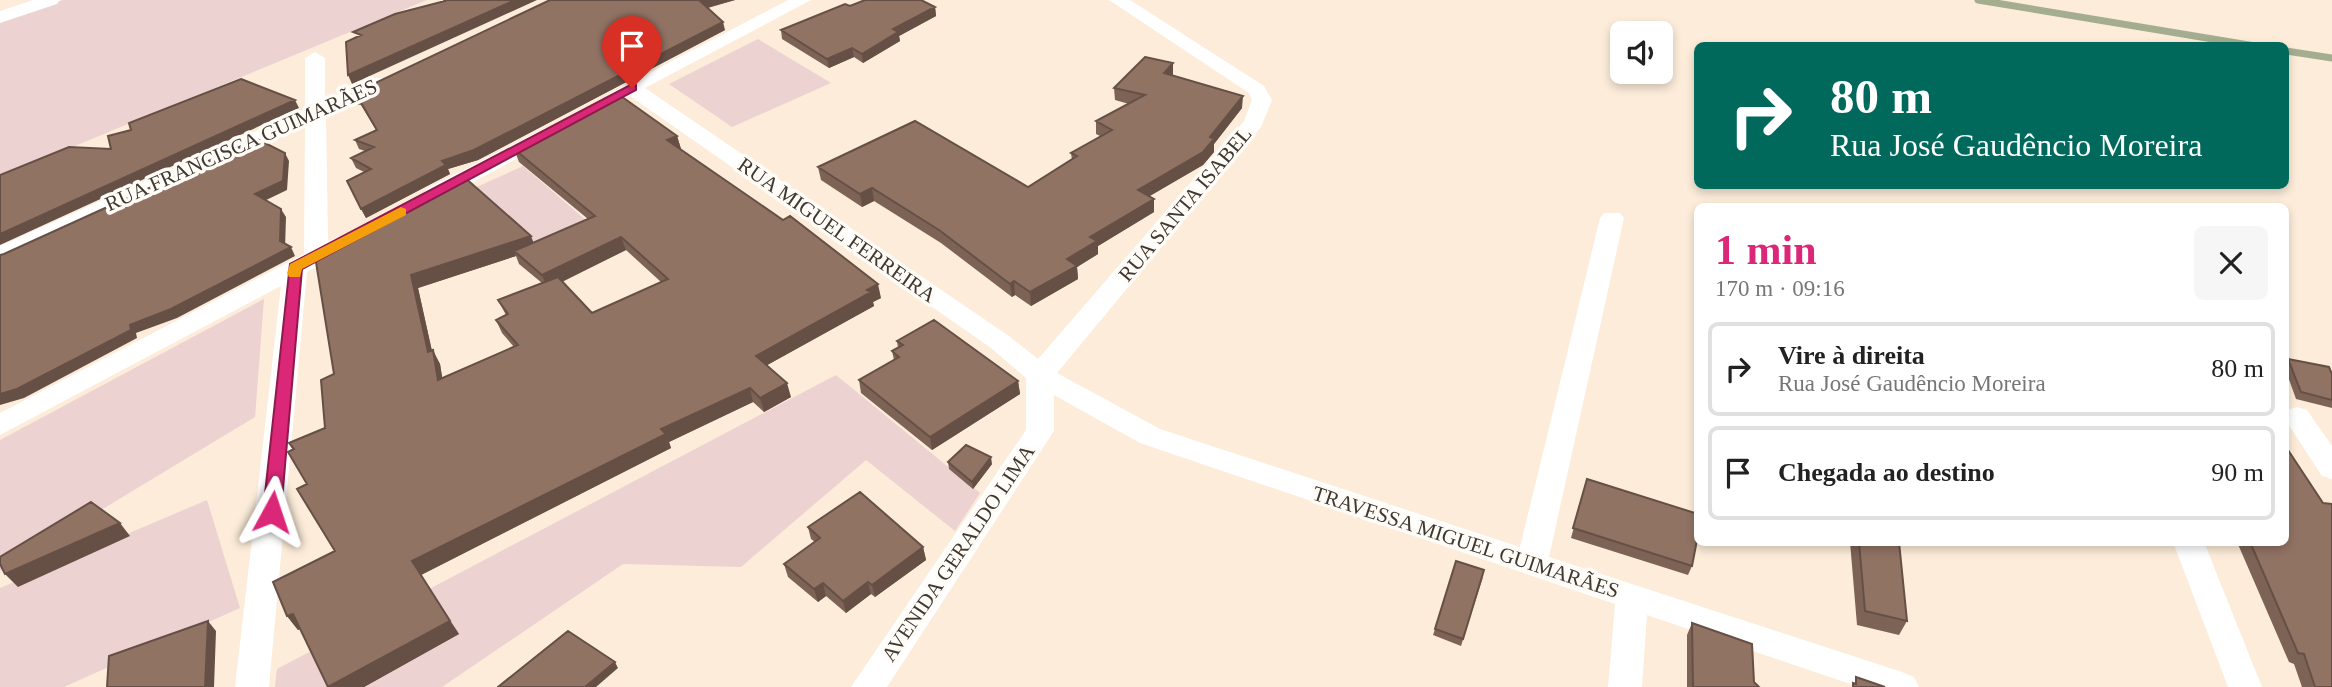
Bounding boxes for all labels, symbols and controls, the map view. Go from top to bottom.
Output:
pin [602,16,662,88]
map controls [1610,21,1673,84]
button: sound [1610,21,1673,84]
icon: arrive [613,27,651,65]
text: 80 m [1830,69,1932,124]
icon: right [1715,70,1806,161]
street label: RUA FRANCISCA GUIMARÃES [101,74,381,216]
street label: RUA SANTA ISABEL [1113,122,1257,286]
text: Rua José Gaudêncio Moreira [1830,127,2202,163]
street label: RUA MIGUEL FERREIRA [733,152,941,308]
button: close [2194,226,2268,300]
text: 1 min [1715,227,1817,273]
text: 170 m · 09:16 [1715,276,1845,301]
text: Vire à direita [1778,341,1925,370]
icon: right [1719,350,1757,388]
text: 80 m [2211,354,2264,383]
text: Rua José Gaudêncio Moreira [1778,371,2046,396]
street label: AVENIDA GERALDO LIMA [876,439,1040,666]
icon: arrive [1719,454,1757,492]
text: Chegada ao destino [1778,458,1995,487]
text: 90 m [2211,458,2264,487]
position arrow [235,475,309,549]
street label: TRAVESSA MIGUEL GUIMARÃES [1310,481,1622,603]

